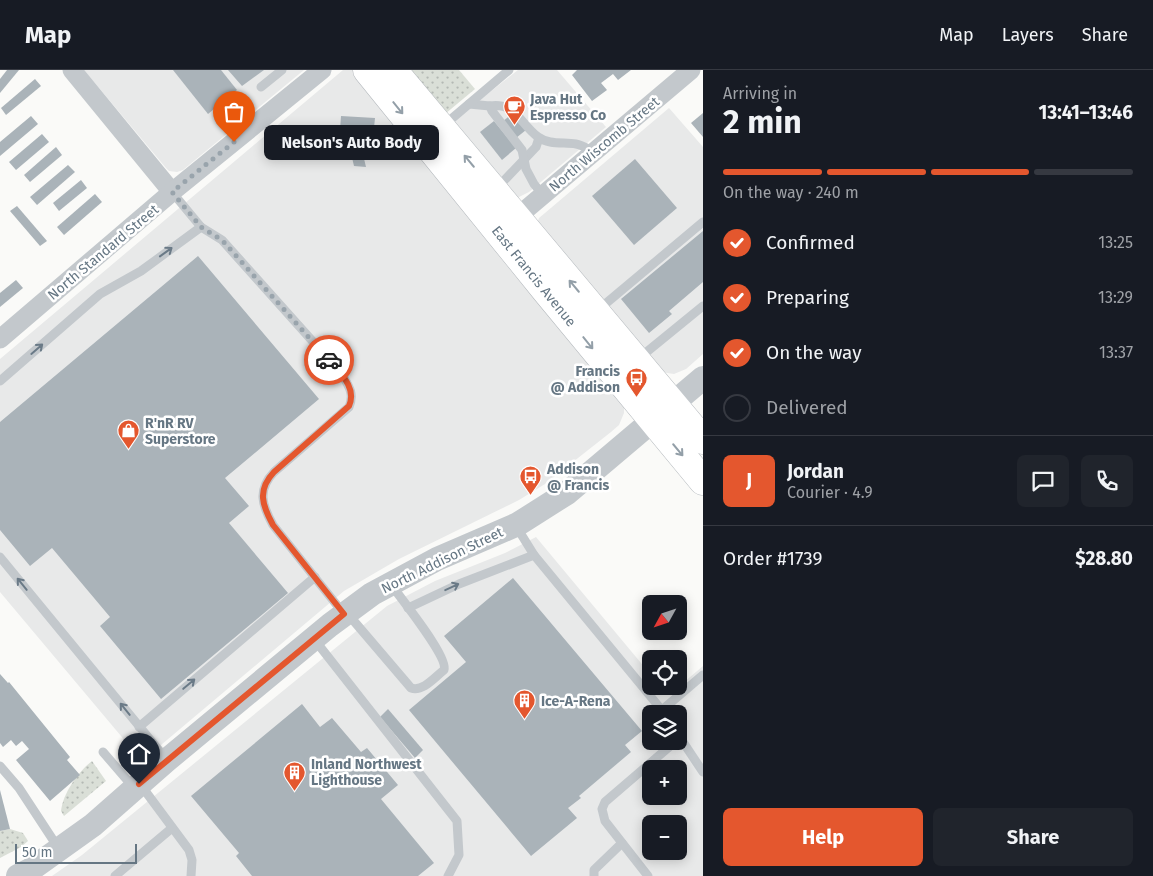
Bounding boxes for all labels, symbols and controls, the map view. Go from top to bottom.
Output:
text: Map [25,21,71,49]
text: Map [939,24,974,46]
text: Layers [1002,24,1054,46]
text: Share [1082,24,1128,46]
text: Arriving in [723,84,797,103]
pin [213,91,255,142]
place label: Java Hut Espresso Co [529,91,606,124]
street label: North Wiscomb Street [546,93,664,195]
cafe icon: Java Hut Espresso Co [502,95,526,126]
icon: bag [220,98,248,126]
one-way arrow [392,101,403,114]
text: 13:41–13:46 [1038,101,1133,124]
text: 2 min [723,103,802,141]
callout: Nelson's Auto Body [264,124,439,160]
text: Nelson's Auto Body [281,133,422,152]
one-way arrow [464,155,475,168]
text: On the way · 240 m [723,183,859,202]
street label: North Standard Street [44,200,163,304]
street label: East Francis Avenue [488,223,579,330]
icon: check [723,229,751,257]
text: Confirmed [766,231,855,254]
text: 13:25 [1098,233,1133,252]
one-way arrow [159,247,172,258]
one-way arrow [568,279,579,292]
icon: check [723,284,751,312]
text: Preparing [766,286,849,309]
text: 13:29 [1098,288,1133,307]
courier [304,335,354,385]
one-way arrow [583,336,594,349]
icon: check [723,339,751,367]
text: On the way [766,341,862,364]
text: 13:37 [1099,343,1133,362]
one-way arrow [30,344,43,355]
icon: car [315,346,343,374]
place label: Francis @ Addison [550,363,620,396]
bus stop icon: Francis @ Addison [624,367,648,398]
text: Delivered [766,396,848,419]
place label: R'nR RV Superstore [145,415,216,448]
shop icon: R'nR RV Superstore [117,419,141,450]
one-way arrow [672,444,683,457]
button: chat [1017,455,1069,507]
button: phone [1081,455,1133,507]
text: Jordan [787,460,844,483]
place label: Addison @ Francis [546,461,609,494]
bus stop icon: Addison @ Francis [519,465,543,496]
text: J [746,469,752,492]
text: Courier · 4.9 [787,483,873,502]
street label: North Addison Street [379,523,507,597]
text: Order #1739 [723,547,823,570]
text: $28.80 [1075,547,1133,570]
one-way arrow [16,577,27,590]
one-way arrow [444,582,459,591]
north arrow [642,595,688,640]
map controls [642,595,687,860]
button: locate [642,650,687,695]
one-way arrow [182,678,195,689]
building icon: Ice-A-Rena [513,689,537,720]
place label: Ice-A-Rena [541,693,611,710]
one-way arrow [119,703,130,716]
button: layers [642,705,687,750]
pin [118,733,160,784]
icon: home [125,740,153,768]
place label: Inland Northwest Lighthouse [311,756,422,789]
building icon: Inland Northwest Lighthouse [283,760,307,791]
button: + [642,760,687,805]
button: Help [723,808,923,866]
button: Share [933,808,1133,866]
button: − [642,815,687,860]
scale bar [15,841,138,864]
text: 50 m [22,844,53,861]

